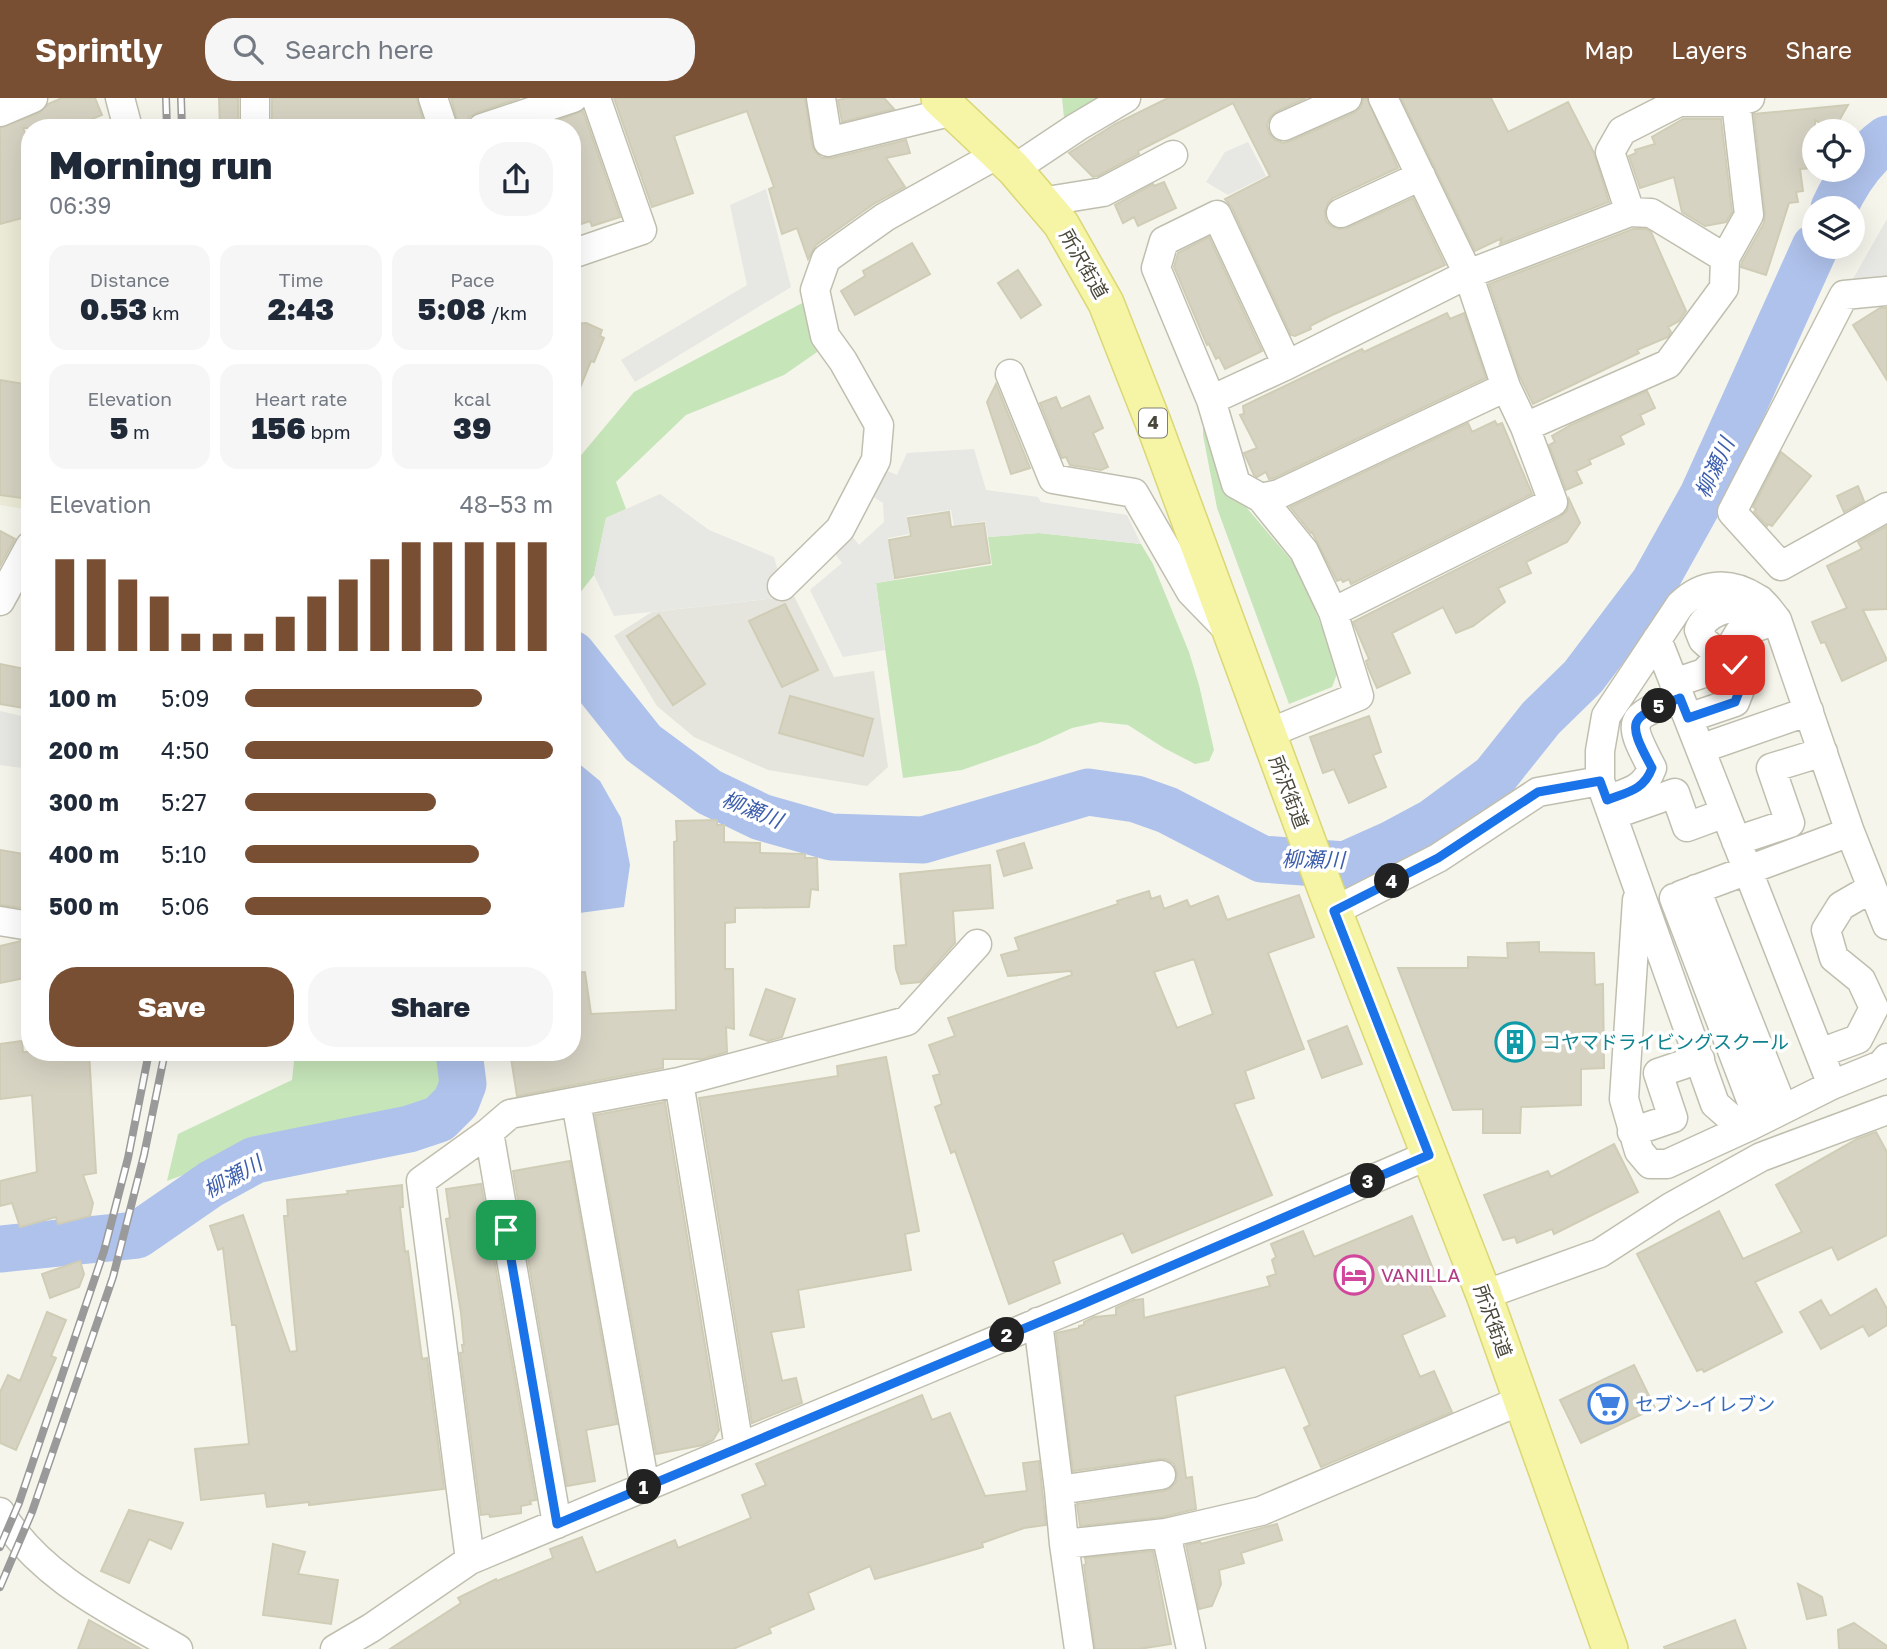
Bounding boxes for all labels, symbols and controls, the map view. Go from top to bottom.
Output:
search box [205,18,695,81]
text: Sprintly [35,30,163,69]
icon: search [229,30,267,68]
text: Search here [285,34,434,65]
text: Map [1584,35,1633,64]
text: Layers [1671,35,1747,64]
text: Share [1785,35,1852,64]
map controls [1802,119,1865,259]
button: locate [1802,119,1865,182]
text: Morning run [49,142,272,187]
button: share [479,142,553,216]
text: 06:39 [49,191,111,219]
button: layers [1802,196,1865,259]
street label: 所沢街道 [1055,225,1113,302]
text: Distance [90,268,170,291]
text: Time [279,268,323,291]
text: Pace [450,268,495,291]
text: 0.53 [80,291,147,327]
text: 2:43 [268,291,334,327]
text: 5:08 [417,291,486,327]
text: km [147,301,180,324]
text: /km [486,301,527,324]
text: Elevation [87,387,172,410]
text: Heart rate [255,387,347,410]
text: kcal [454,387,491,410]
road number: 4 [1139,408,1167,438]
text: 5 [109,410,128,446]
text: 156 [251,410,306,446]
text: 39 [453,410,492,446]
text: m [128,420,150,443]
text: bpm [306,420,351,443]
water label: 柳瀬川 [1689,432,1740,502]
text: Elevation [49,490,151,518]
text: 48–53 m [460,490,553,518]
pin [1705,635,1765,695]
icon: check [1716,646,1754,684]
text: 100 m [49,684,117,712]
text: 5:09 [161,684,209,712]
pin: 5 [1642,688,1676,724]
text: 5 [1653,694,1664,717]
text: 200 m [49,736,119,764]
text: 4:50 [161,736,210,764]
street label: 所沢街道 [1265,752,1314,831]
water label: 柳瀬川 [718,785,788,834]
text: 300 m [49,788,119,816]
text: 5:27 [161,788,207,816]
text: 400 m [49,840,119,868]
text: 5:10 [161,840,207,868]
water label: 柳瀬川 [1281,845,1347,873]
pin: 4 [1374,864,1410,898]
text: 4 [1386,869,1397,892]
text: 500 m [49,892,119,920]
text: 5:06 [161,892,209,920]
button: Save [49,967,294,1047]
button: Share [308,967,553,1047]
building icon: コヤマドライビングスクール [1494,1021,1536,1063]
place label: コヤマドライビングスクール [1542,1030,1789,1053]
water label: 柳瀬川 [199,1149,268,1203]
pin: 3 [1350,1164,1386,1198]
text: 3 [1362,1169,1373,1192]
pin [476,1200,536,1260]
icon: arrive [487,1211,525,1249]
hotel icon: VANILLA [1333,1254,1375,1296]
place label: VANILLA [1381,1263,1460,1286]
street label: 所沢街道 [1470,1281,1517,1360]
pin: 2 [990,1318,1024,1352]
text: 2 [1001,1323,1012,1346]
supermarket icon: セブン-イレブン [1587,1383,1629,1425]
place label: セブン-イレブン [1635,1392,1775,1415]
pin: 1 [626,1470,662,1504]
text: 1 [639,1475,648,1498]

